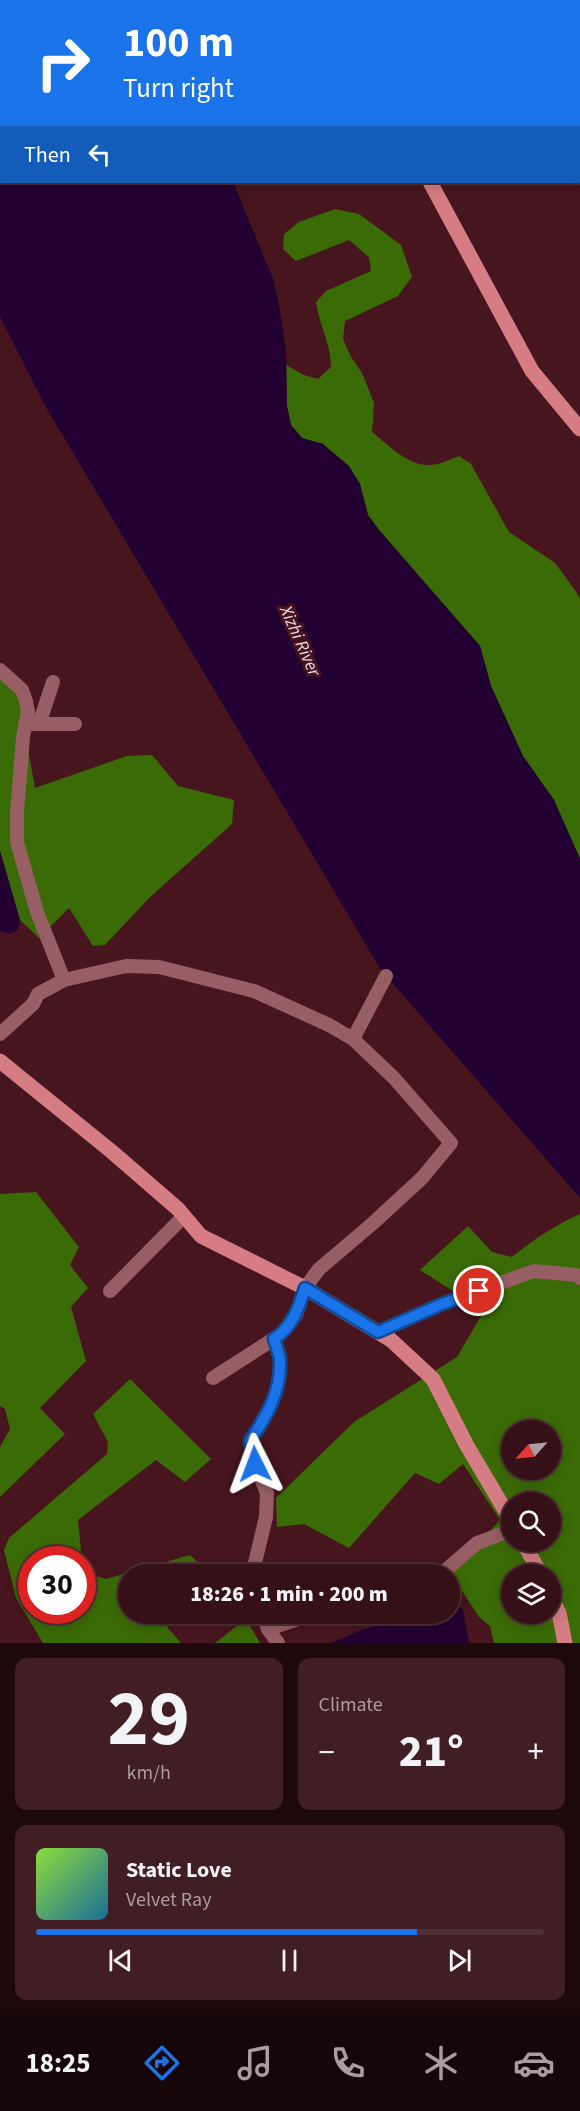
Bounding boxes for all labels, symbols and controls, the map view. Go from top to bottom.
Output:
text: 100 m [123,13,234,73]
icon: right [24,24,102,102]
text: Turn right [123,69,234,108]
icon: left [83,138,116,171]
text: Then [24,139,71,171]
water label: Xizhi River [273,601,327,681]
pin [453,1265,504,1316]
icon: arrive [462,1274,495,1307]
north arrow [501,1420,561,1480]
map controls [501,1420,561,1624]
position arrow [223,1432,287,1496]
button: search [501,1492,561,1552]
speed limit sign: 30 [18,1546,96,1624]
button: layers [501,1564,561,1624]
text: 18:26 · 1 min · 200 m [190,1578,388,1610]
text: 29 [108,1664,190,1775]
text: Climate [319,1691,383,1719]
text: 21° [399,1720,464,1784]
text: − [319,1729,335,1776]
text: + [528,1729,544,1776]
text: km/h [127,1759,171,1787]
text: Static Love [126,1854,232,1886]
text: Velvet Ray [126,1886,212,1914]
icon: previous [104,1944,137,1977]
icon: pause [273,1944,306,1977]
icon: next [443,1944,476,1977]
icon: directions [141,2042,183,2084]
icon: music [234,2042,276,2084]
icon: phone [327,2042,369,2084]
icon: climate [420,2042,462,2084]
icon: car [513,2042,555,2084]
text: 18:25 [25,2044,91,2083]

